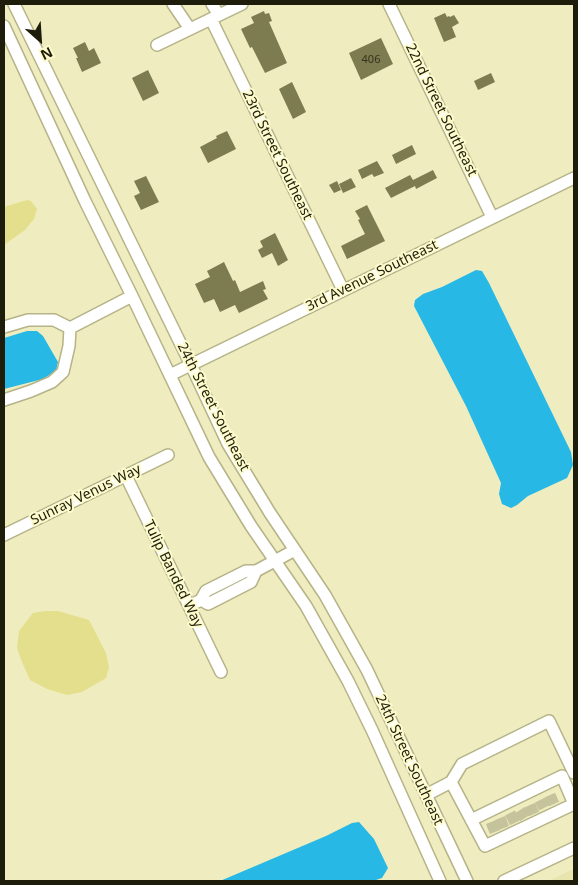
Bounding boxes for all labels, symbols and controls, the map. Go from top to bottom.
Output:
north arrow [15,15,65,65]
street label: 22nd Street Southeast [402,41,480,179]
text: N [38,43,56,65]
house number: 406 [362,53,380,67]
street label: 23rd Street Southeast [238,87,316,223]
street label: 3rd Avenue Southeast [303,237,441,315]
street label: 24th Street Southeast [173,340,253,474]
street label: Sunray Venus Way [28,461,144,529]
street label: Tulip Banded Way [140,518,206,630]
street label: 24th Street Southeast [371,692,447,828]

